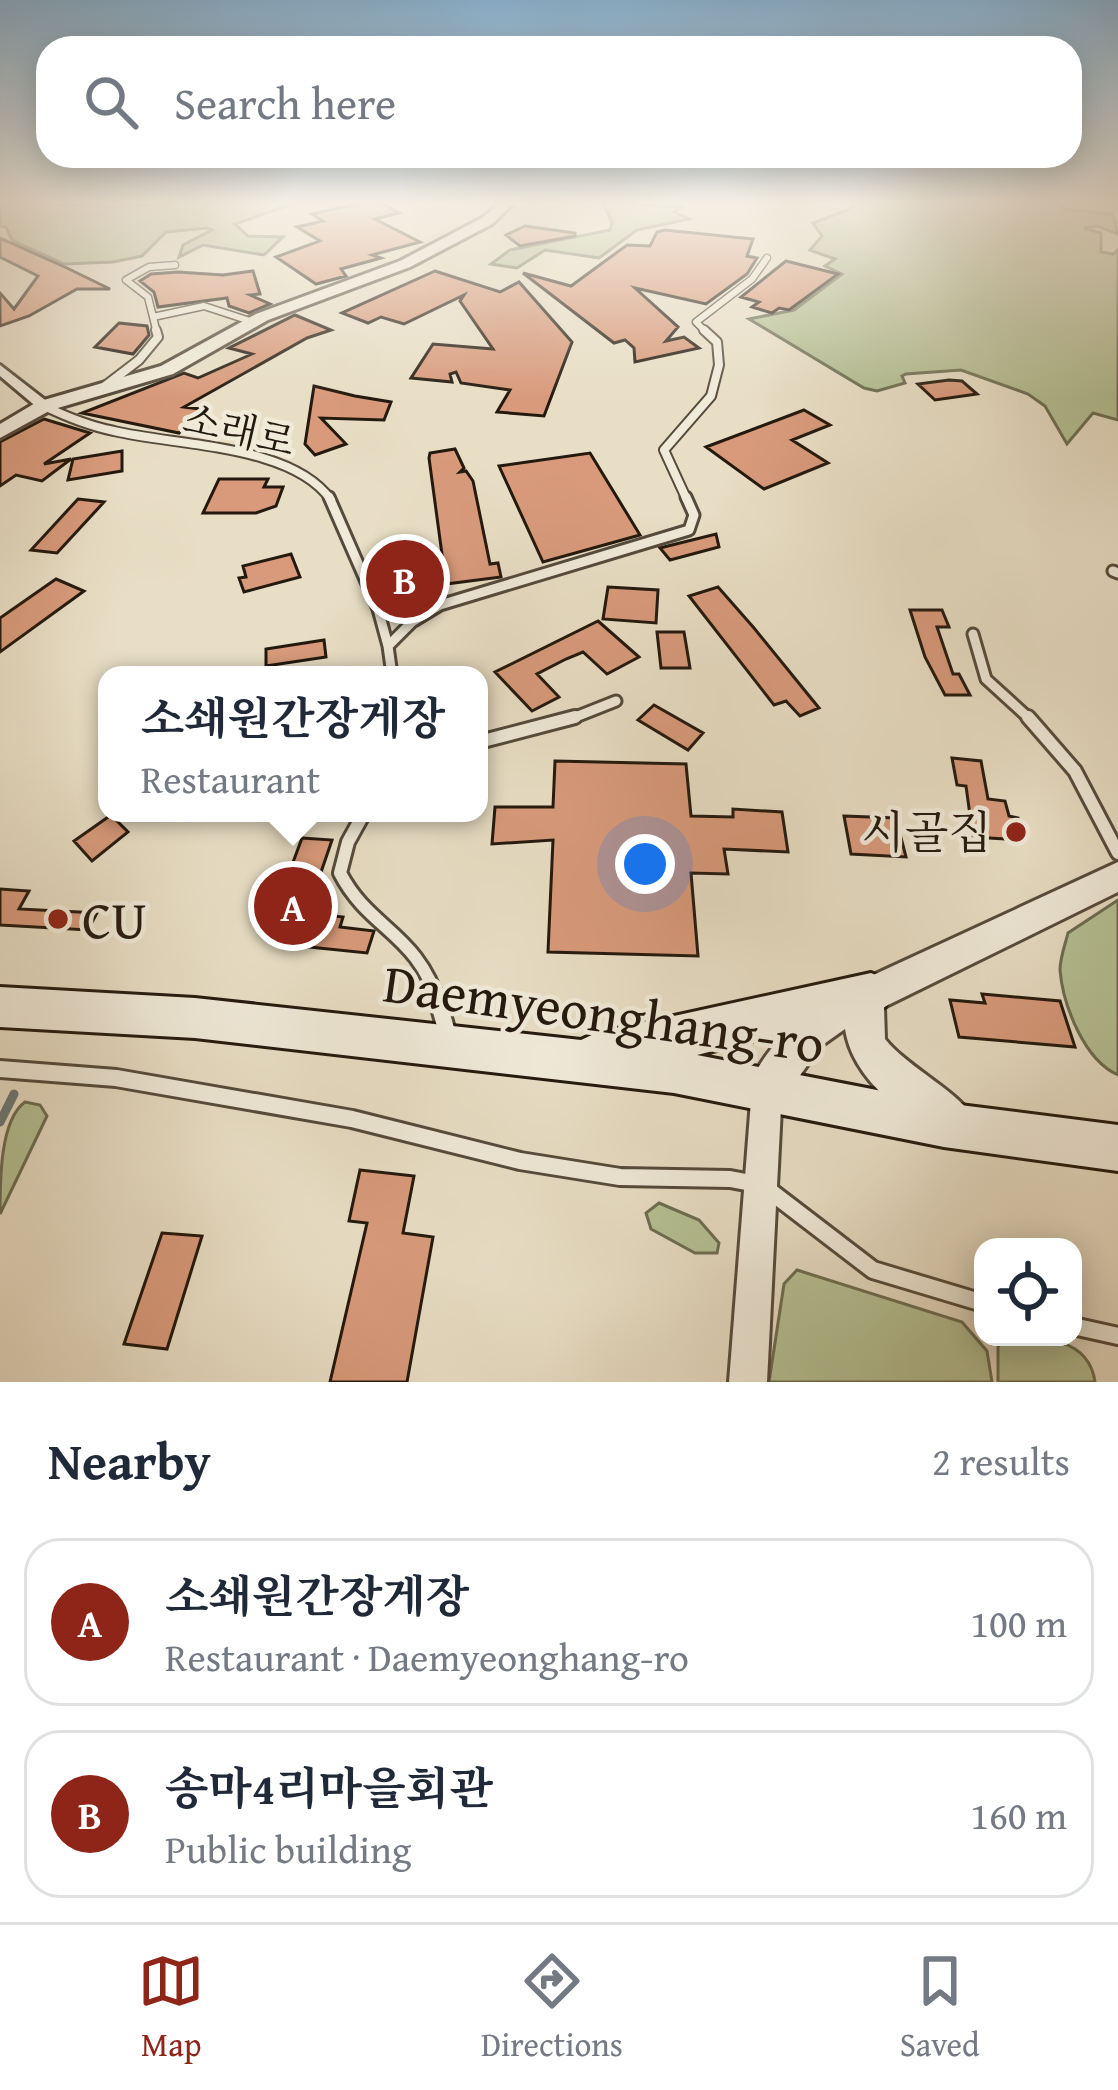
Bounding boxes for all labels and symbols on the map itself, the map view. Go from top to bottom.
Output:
street label: 소래로 [178,389,301,470]
pin: B [366,534,444,624]
place label: 시골집 [862,799,992,864]
marker: 시골집 [1003,819,1029,845]
your location [615,834,675,894]
pin: A [254,861,332,951]
place label: CU [82,879,147,958]
marker: CU [45,906,71,932]
street label: Daemyeonghang-ro [379,942,830,1083]

